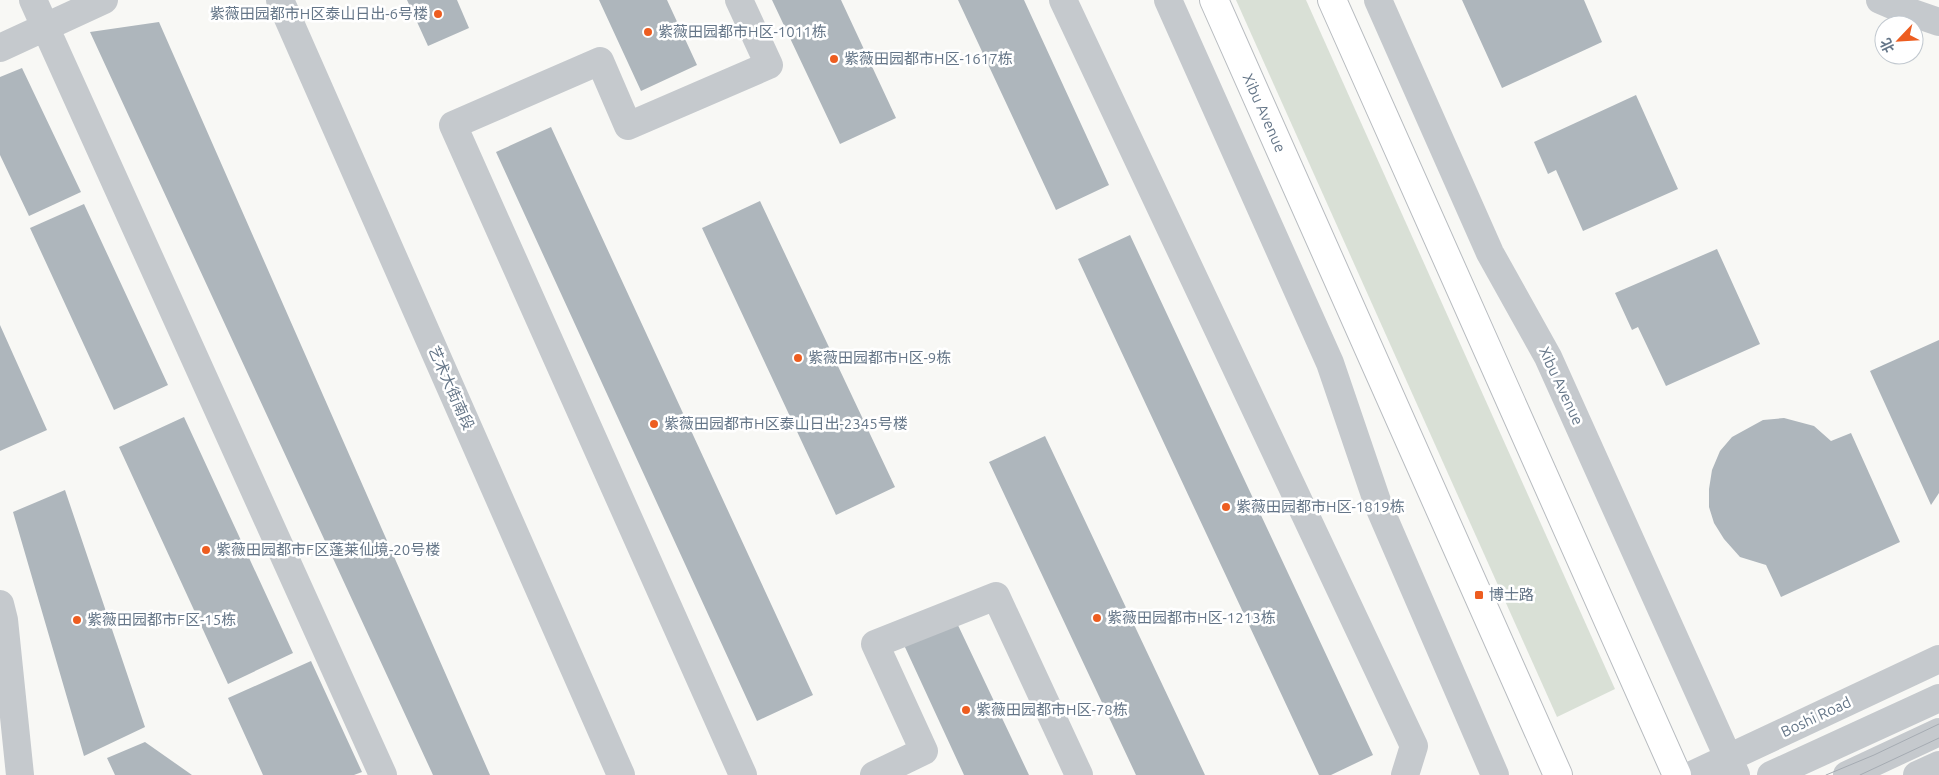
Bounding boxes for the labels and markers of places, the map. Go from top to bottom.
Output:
place label: 紫薇田园都市H区泰山日出-6号楼 [210,5,428,22]
marker: 紫薇田园都市H区泰山日出-6号楼 [432,8,444,20]
place label: 紫薇田园都市H区-1011栋 [658,23,827,40]
marker: 紫薇田园都市H区-1011栋 [642,26,654,38]
place label: 紫薇田园都市H区-1617栋 [844,50,1013,67]
marker: 紫薇田园都市H区-1617栋 [828,53,840,65]
place label: 紫薇田园都市H区-9栋 [808,349,951,366]
marker: 紫薇田园都市H区-9栋 [792,352,804,364]
place label: 紫薇田园都市H区泰山日出-2345号楼 [664,415,908,432]
marker: 紫薇田园都市H区泰山日出-2345号楼 [648,418,660,430]
place label: 紫薇田园都市H区-1819栋 [1236,498,1405,515]
marker: 紫薇田园都市H区-1819栋 [1220,501,1232,513]
place label: 紫薇田园都市F区蓬莱仙境-20号楼 [216,541,440,558]
marker: 紫薇田园都市F区蓬莱仙境-20号楼 [200,544,212,556]
place label: 博士路 [1489,586,1534,603]
marker: 博士路 [1473,589,1485,601]
place label: 紫薇田园都市H区-1213栋 [1107,609,1276,626]
place label: 紫薇田园都市F区-15栋 [87,611,236,628]
marker: 紫薇田园都市H区-1213栋 [1091,612,1103,624]
marker: 紫薇田园都市F区-15栋 [71,614,83,626]
place label: 紫薇田园都市H区-78栋 [976,701,1128,718]
marker: 紫薇田园都市H区-78栋 [960,704,972,716]

